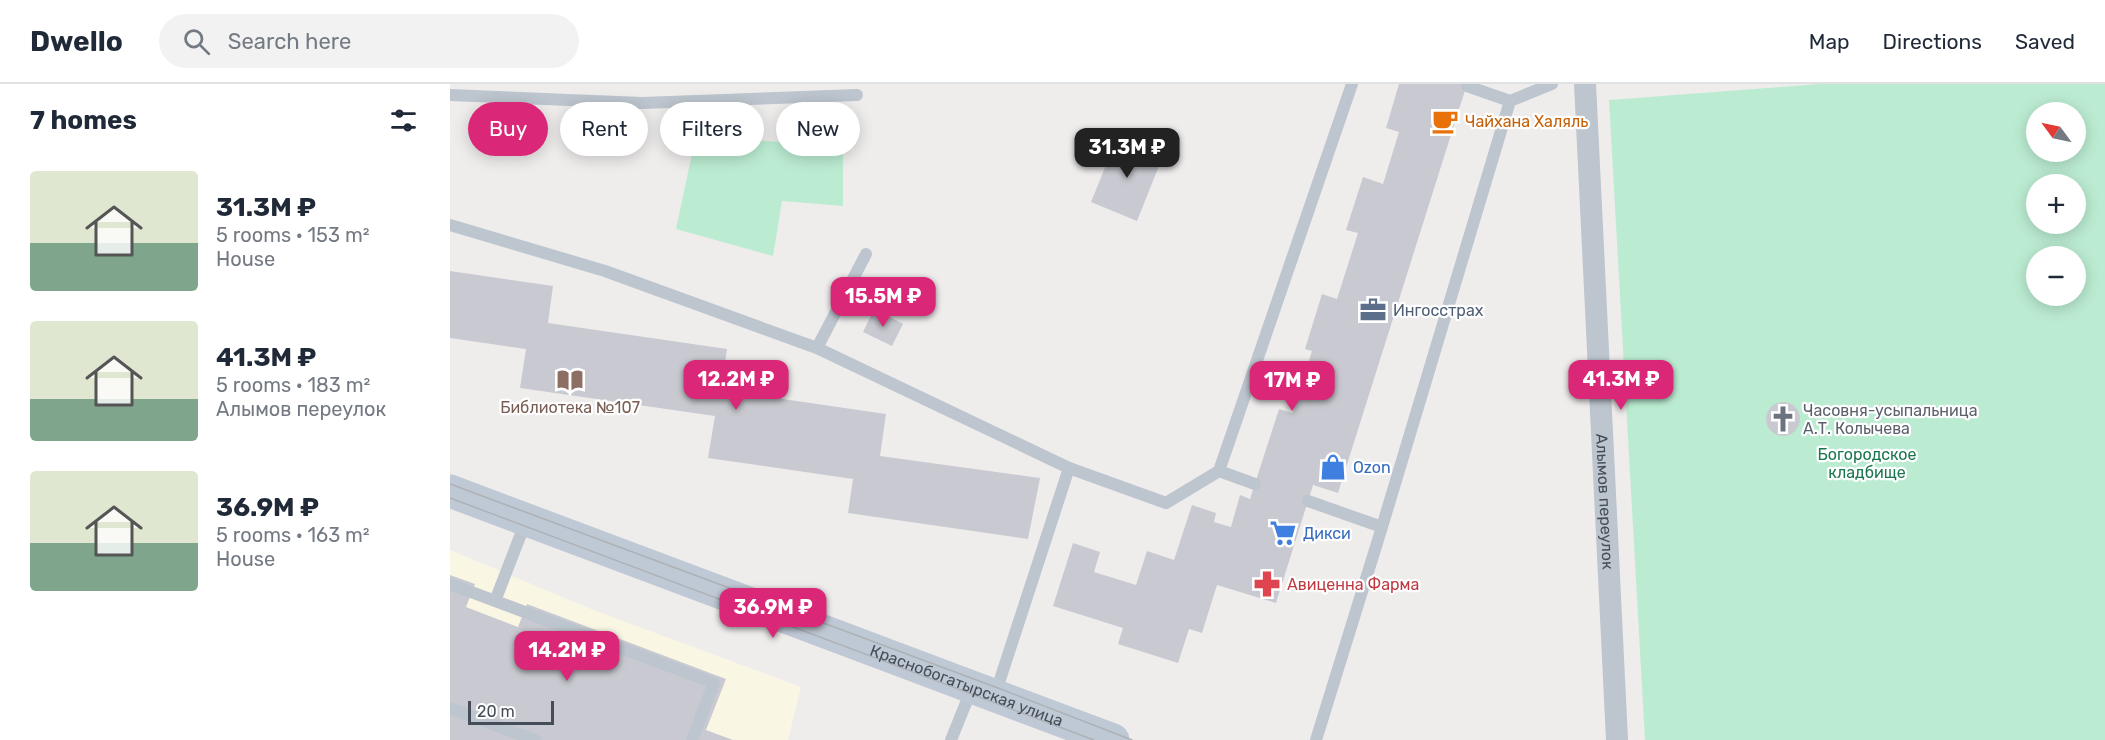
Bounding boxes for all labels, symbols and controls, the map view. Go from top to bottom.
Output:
search box [159,14,579,68]
text: Dwello [30,25,123,58]
icon: search [180,25,213,58]
text: Search here [228,28,351,55]
text: Map [1809,29,1850,54]
text: Directions [1883,29,1982,54]
text: Saved [2015,29,2075,54]
chip: Buy [468,102,548,156]
chip: Rent [560,102,648,156]
chip: Filters [660,102,764,156]
chip: New [776,102,860,156]
north arrow [2026,102,2086,162]
map controls [2026,102,2086,306]
icon: filters [387,104,420,137]
text: 7 homes [30,105,137,136]
cafe icon: Чайхана Халяль [1430,106,1460,136]
place label: Чайхана Халяль [1465,112,1588,131]
pin: 31.3M ₽ [1072,128,1182,179]
text: 31.3M ₽ [1089,135,1165,159]
button: + [2026,174,2086,234]
text: 31.3M ₽ [216,192,316,223]
icon: home [78,195,150,267]
text: 5 rooms · 153 m² [216,223,370,247]
button: − [2026,246,2086,306]
text: House [216,247,275,271]
pin: 15.5M ₽ [828,277,938,328]
text: 15.5M ₽ [845,284,921,308]
office icon: Ингосстрах [1358,295,1388,325]
place label: Ингосстрах [1393,301,1484,320]
text: 41.3M ₽ [216,342,316,373]
icon: home [78,345,150,417]
pin: 12.2M ₽ [681,360,791,411]
pin: 41.3M ₽ [1566,360,1676,411]
pin: 17M ₽ [1250,361,1334,412]
library icon: Библиотека №107 [555,365,585,395]
text: 12.2M ₽ [698,367,774,391]
text: 41.3M ₽ [1582,367,1660,391]
text: 17M ₽ [1264,368,1320,392]
text: 5 rooms · 183 m² [216,373,370,397]
text: Алымов переулок [216,397,386,421]
place label: Библиотека №107 [500,398,640,417]
place label: Часовня-усыпальница А.Т. Колычева [1803,401,1978,438]
church icon: Часовня-усыпальница А.Т. Колычева [1768,404,1798,434]
street label: Алымов переулок [1593,433,1618,570]
park label: Богородское кладбище [1818,445,1916,482]
shop icon: Ozon [1318,452,1348,482]
place label: Ozon [1353,458,1391,477]
text: 36.9M ₽ [216,492,319,523]
icon: home [78,495,150,567]
supermarket icon: Дикси [1268,518,1298,548]
text: 5 rooms · 163 m² [216,523,370,547]
place label: Дикси [1303,524,1351,543]
text: House [216,547,275,571]
pharmacy icon: Авиценна Фарма [1252,569,1282,599]
place label: Авиценна Фарма [1287,575,1419,594]
pin: 36.9M ₽ [718,588,828,639]
text: 36.9M ₽ [733,595,813,619]
pin: 14.2M ₽ [512,631,622,682]
text: 14.2M ₽ [528,638,606,662]
street label: Краснобогатырская улица [868,640,1066,730]
scale bar [468,698,554,726]
text: 20 m [477,702,515,721]

